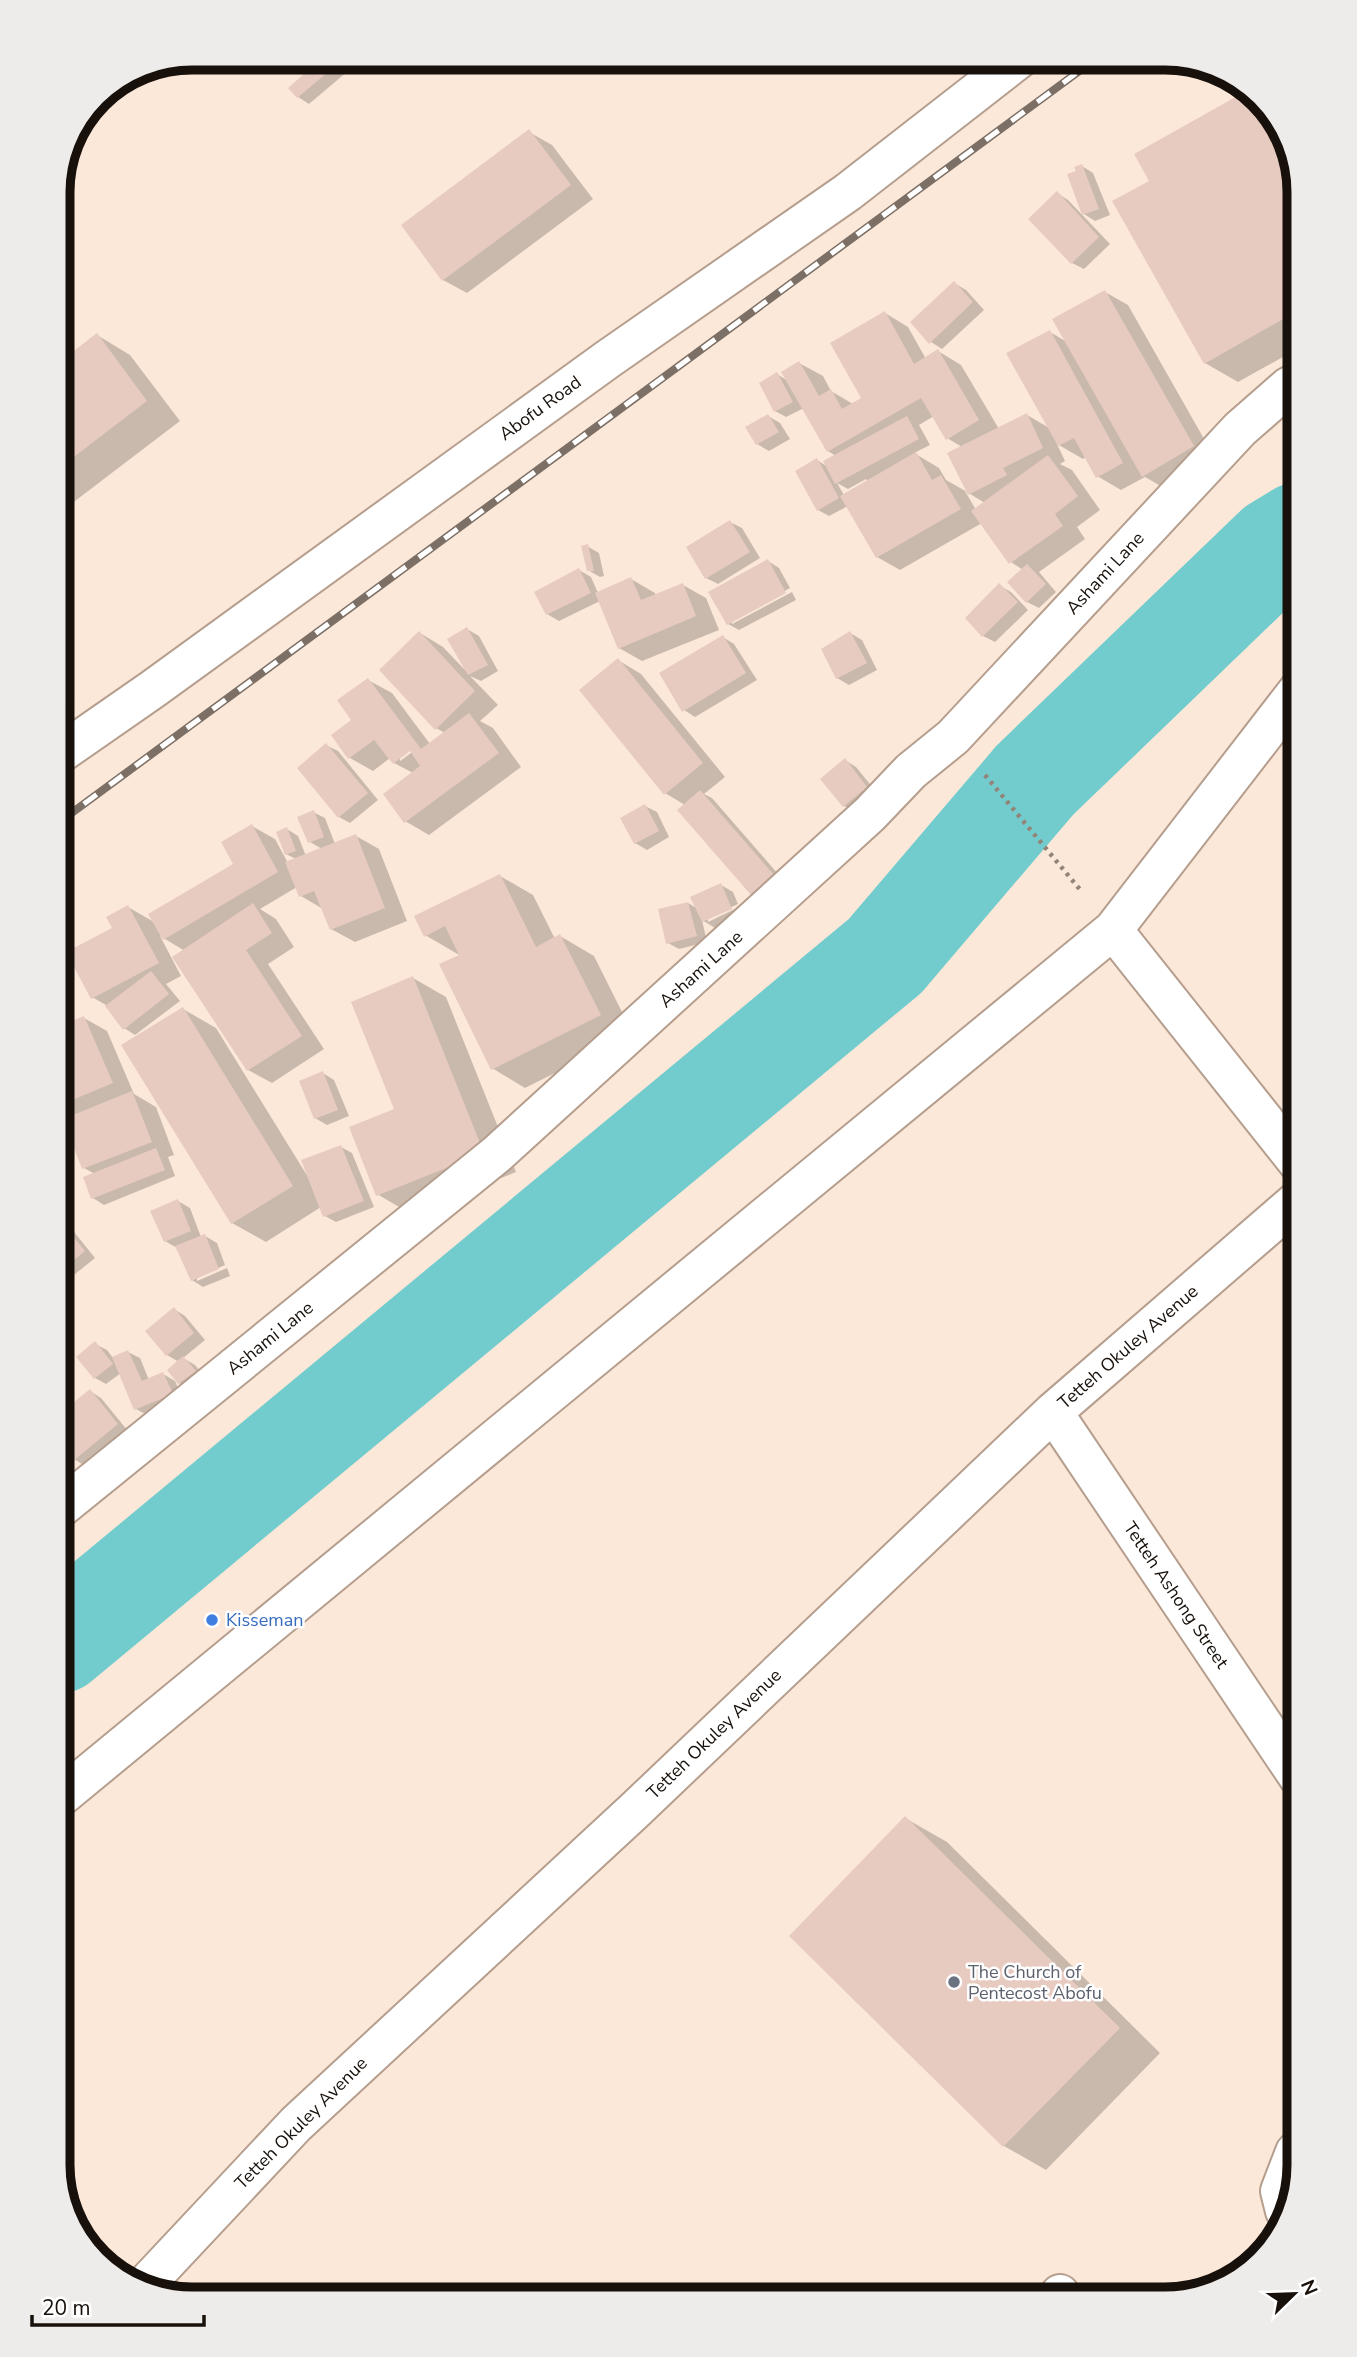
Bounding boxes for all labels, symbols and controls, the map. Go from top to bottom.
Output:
street label: Abofu Road [494,370,586,446]
street label: Ashami Lane [1060,527,1150,619]
street label: Ashami Lane [654,925,748,1013]
street label: Tetteh Okuley Avenue [1053,1279,1203,1415]
street label: Ashami Lane [222,1296,318,1380]
street label: Tetteh Ashong Street [1118,1517,1234,1674]
place label: Kisseman [226,1608,304,1632]
marker: Kisseman [204,1612,220,1628]
street label: Tetteh Okuley Avenue [641,1663,787,1805]
place label: The Church of Pentecost Abofu [968,1960,1102,2005]
marker: The Church of Pentecost Abofu [946,1974,962,1990]
street label: Tetteh Okuley Avenue [229,2051,373,2195]
north arrow [1259,2259,1329,2329]
text: N [1294,2276,1323,2299]
scale bar [32,2284,203,2328]
text: 20 m [42,2294,91,2322]

